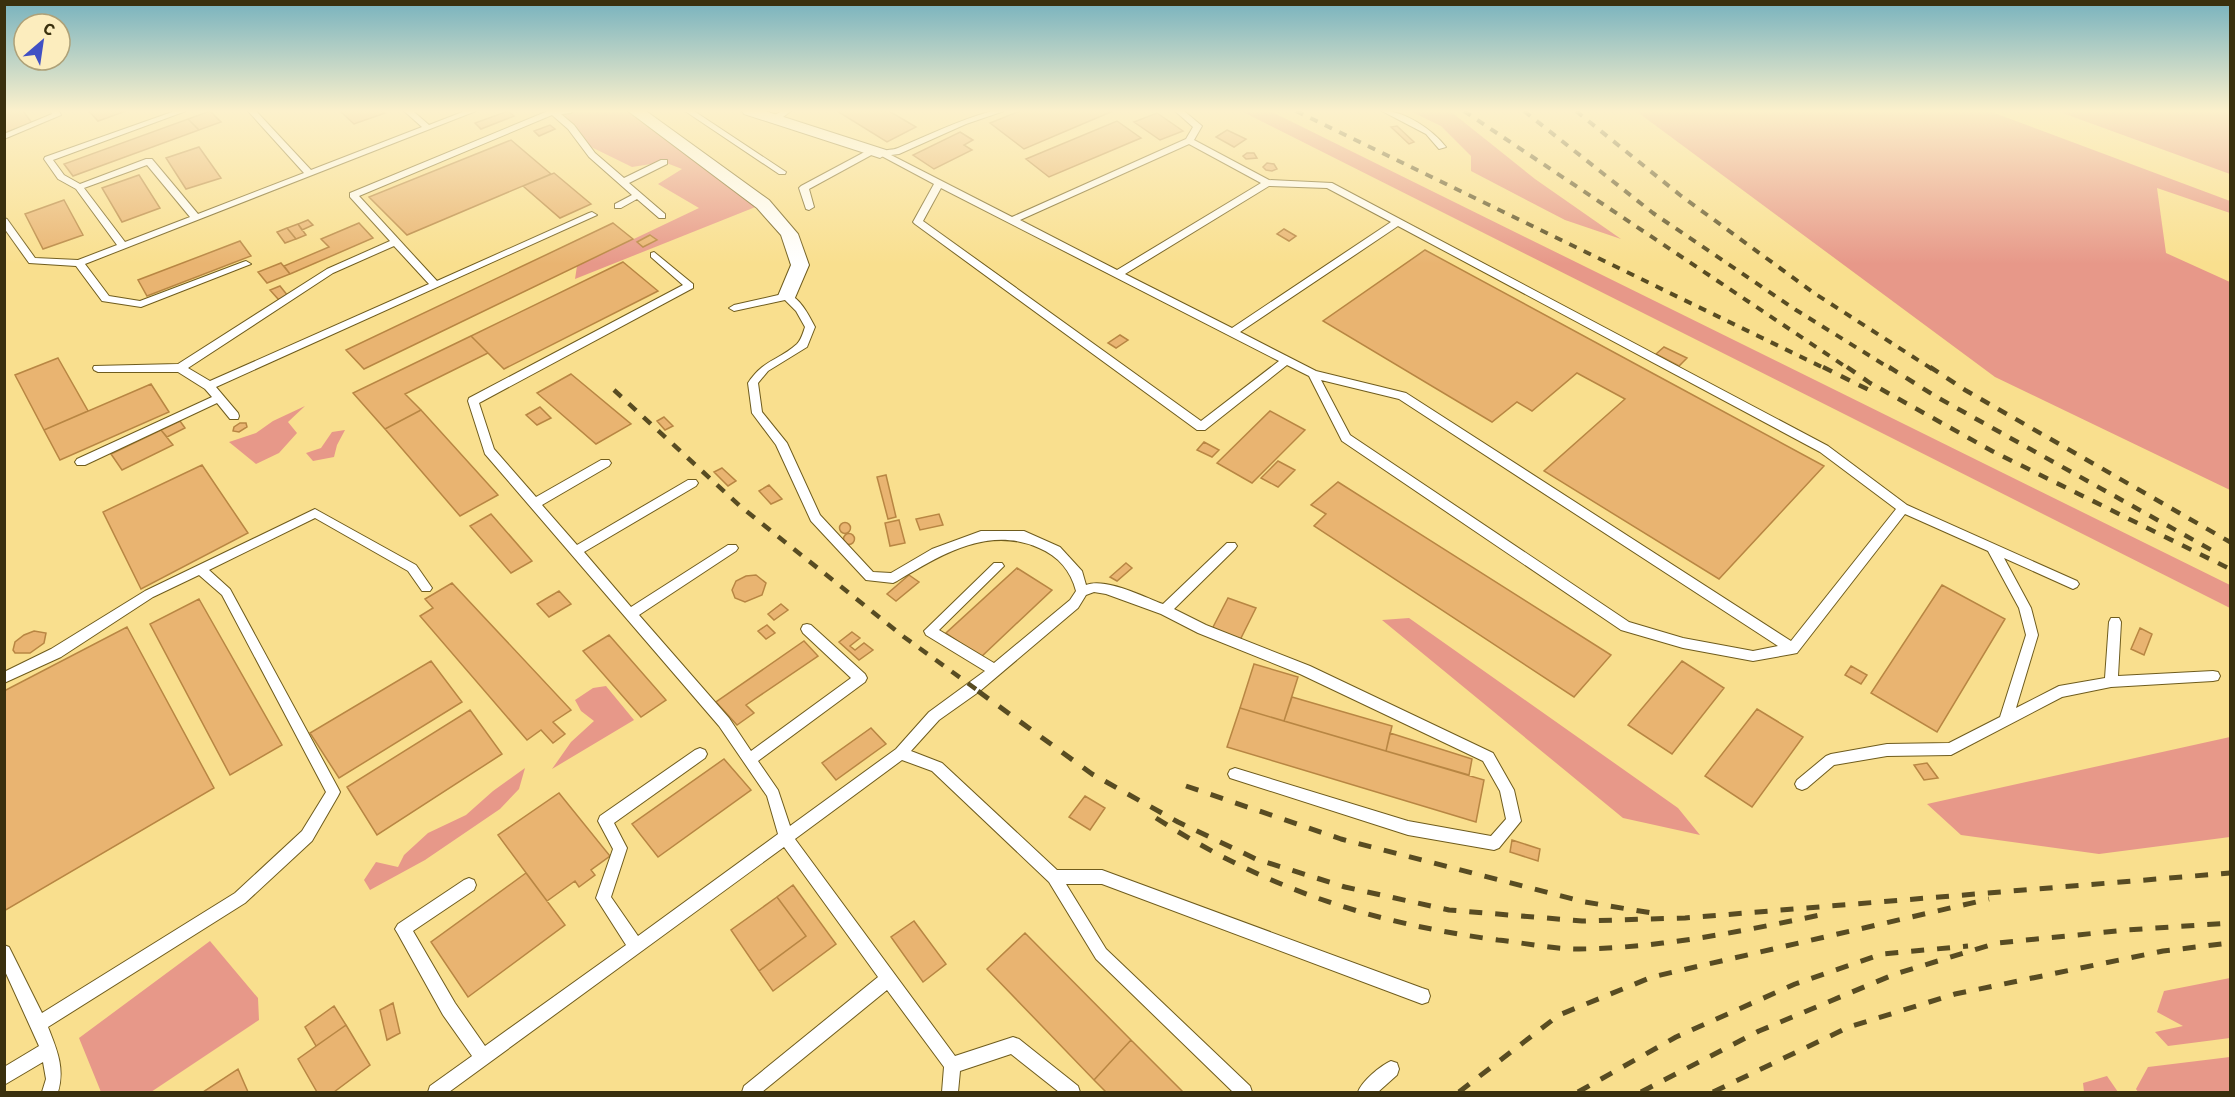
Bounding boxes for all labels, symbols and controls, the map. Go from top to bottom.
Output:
north arrow [12,12,72,72]
text: С [40,18,59,40]

